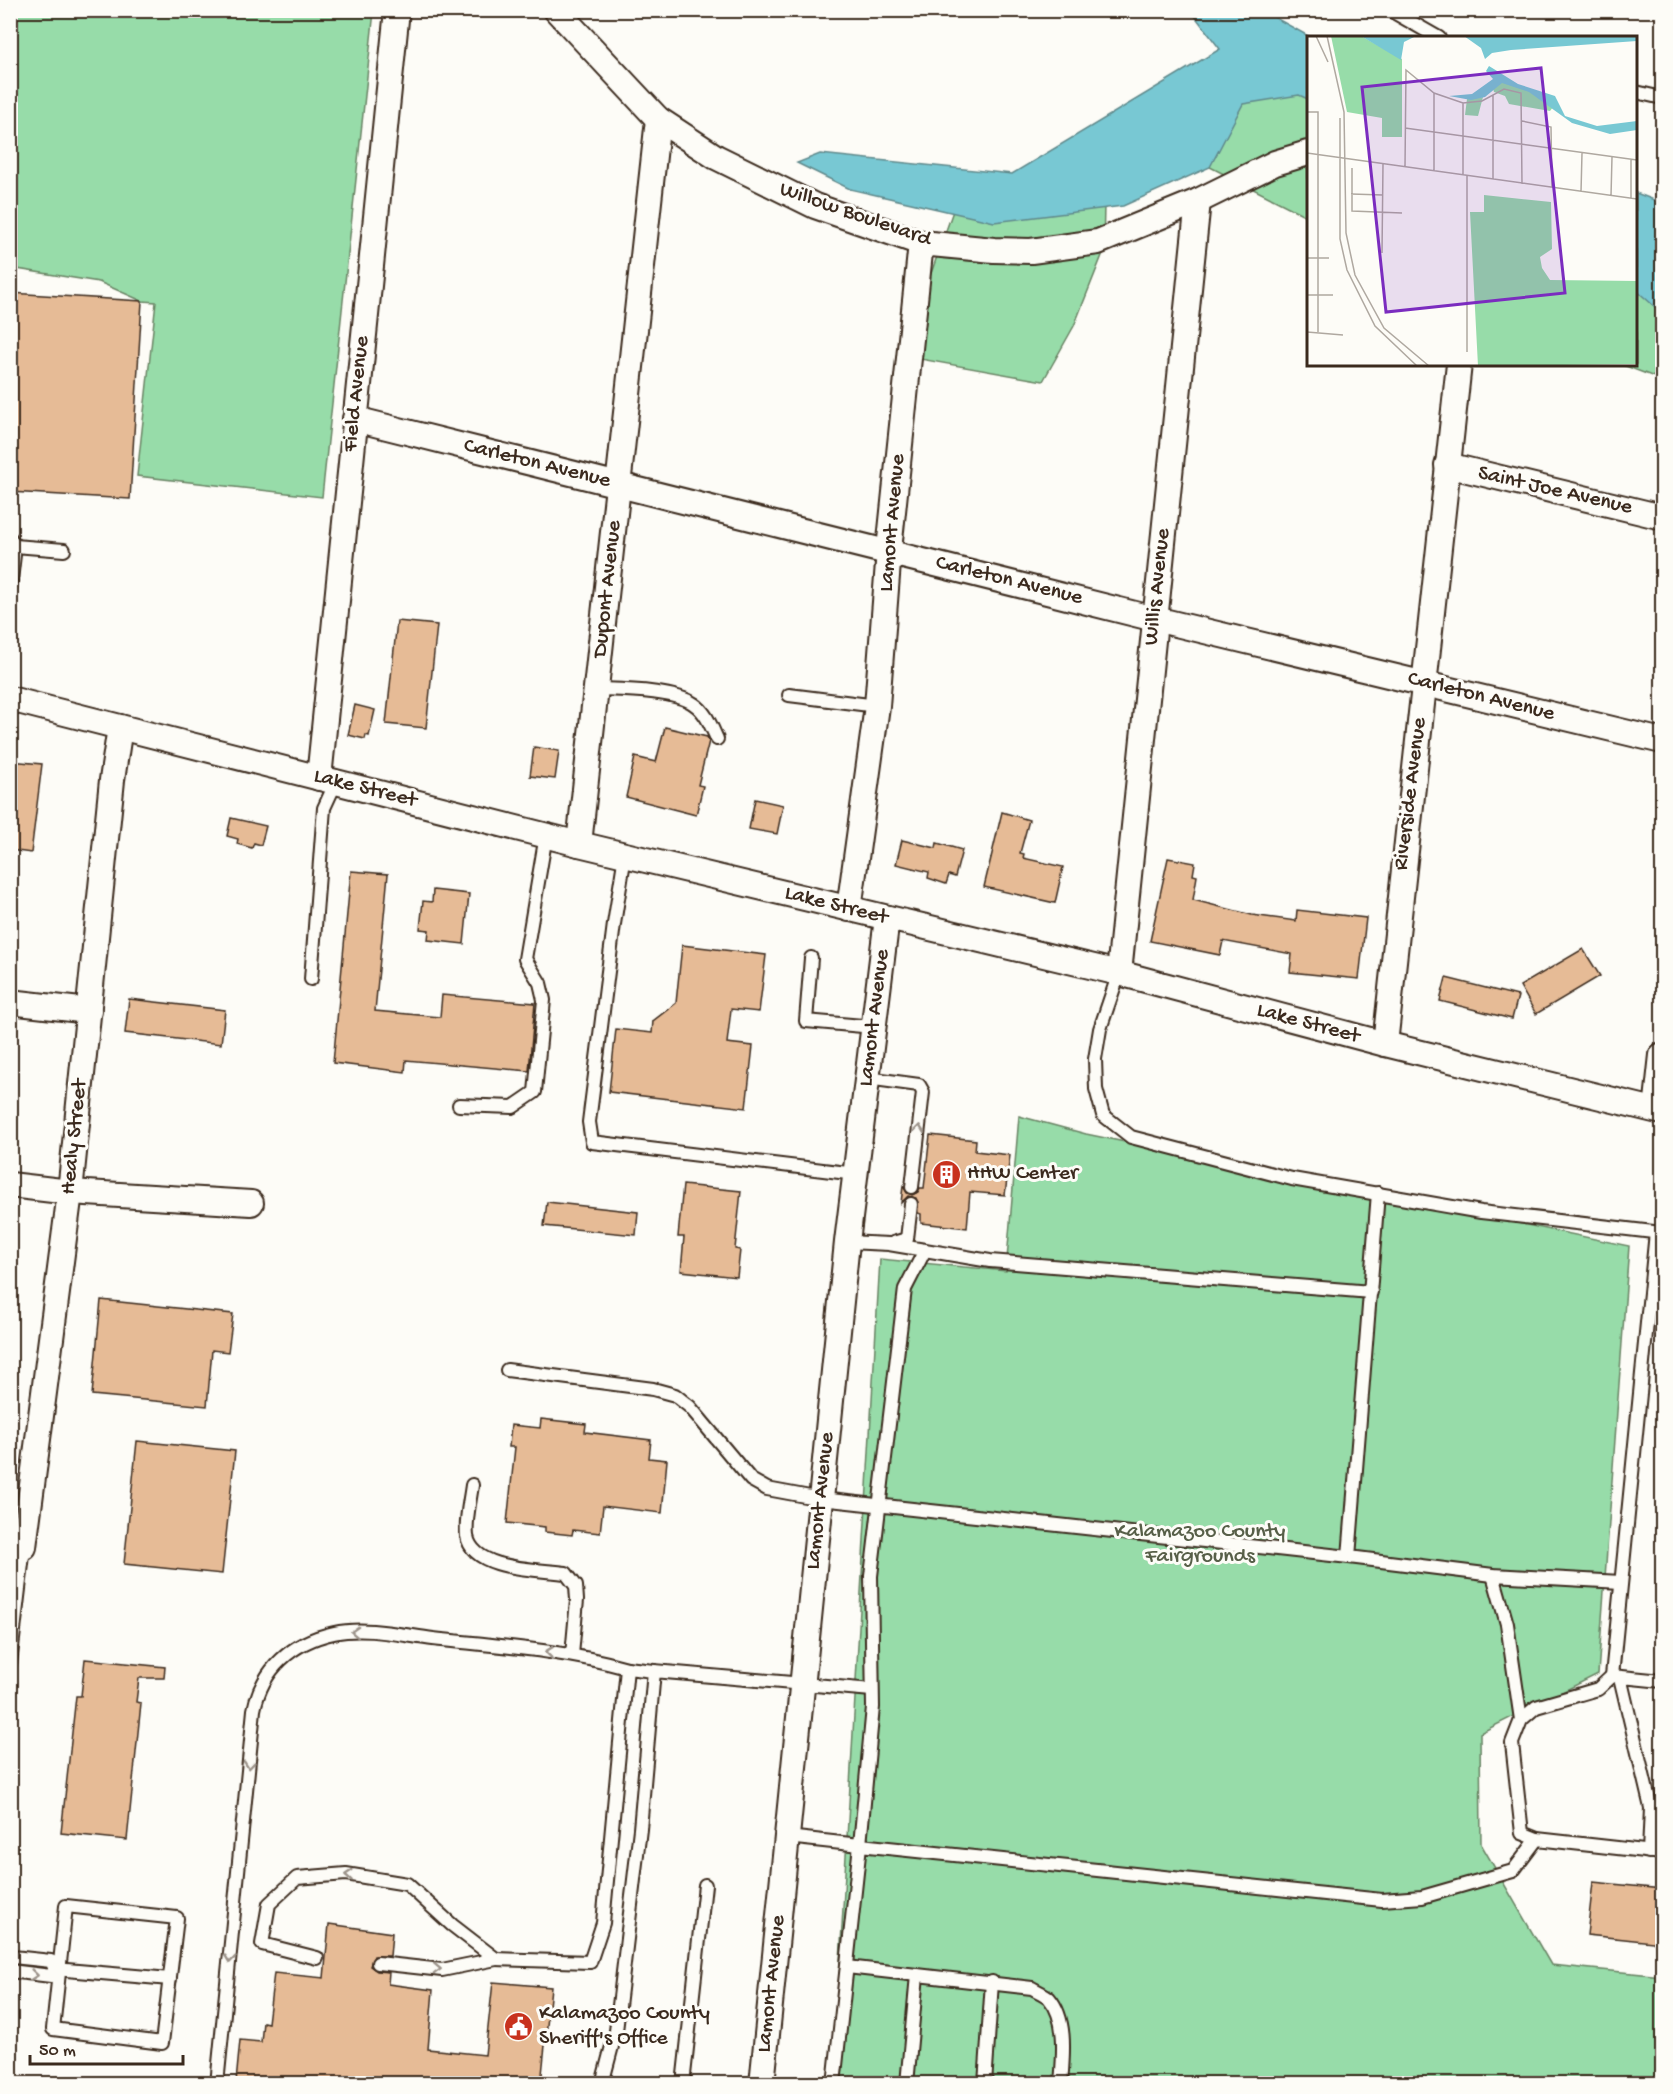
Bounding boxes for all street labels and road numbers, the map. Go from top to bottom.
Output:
street label: Willow Boulevard [776,177,936,254]
street label: Field Avenue [338,334,376,454]
street label: Carleton Avenue [461,433,614,495]
street label: Lamont Avenue [874,452,912,593]
street label: Saint Joe Avenue [1475,461,1635,522]
street label: Dupont Avenue [588,519,628,661]
street label: Willis Avenue [1139,527,1177,647]
street label: Carleton Avenue [933,550,1086,612]
street label: Carleton Avenue [1405,666,1558,728]
street label: Riverside Avenue [1389,716,1433,872]
street label: Lake Street [311,764,421,815]
street label: Lake Street [782,881,892,932]
street label: Lamont Avenue [854,947,896,1088]
street label: Lake Street [1254,998,1364,1051]
street label: Healy Street [56,1076,94,1196]
street label: Lamont Avenue [801,1430,841,1571]
street label: Lamont Avenue [752,1913,792,2054]

